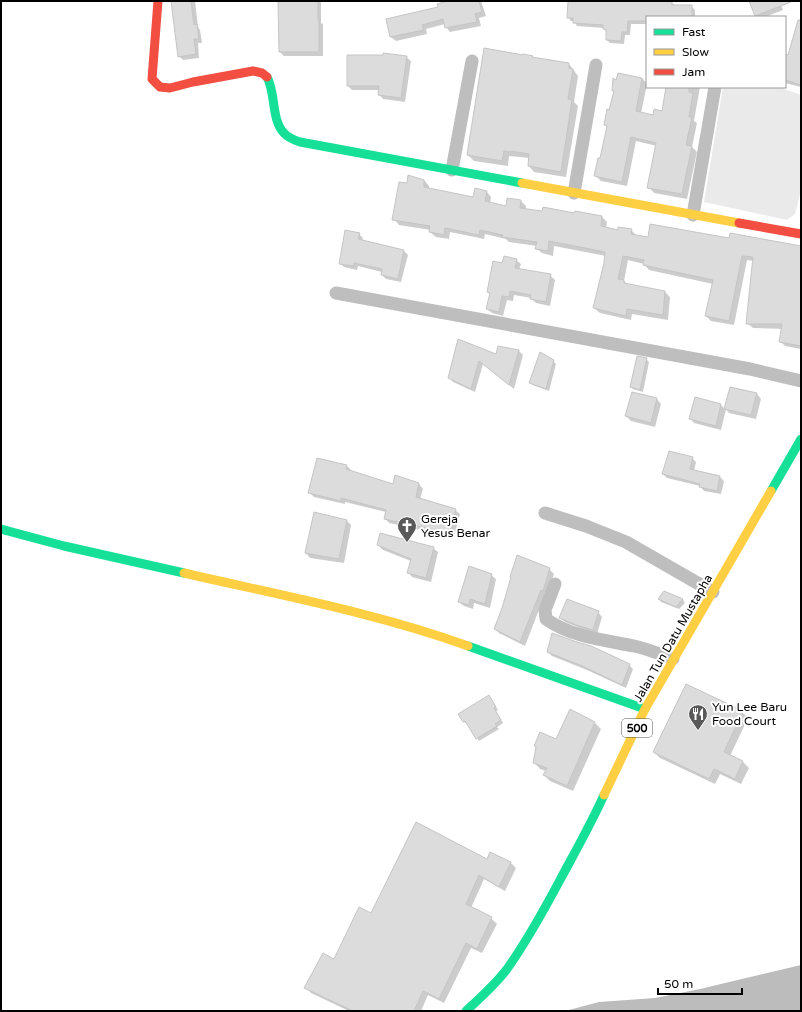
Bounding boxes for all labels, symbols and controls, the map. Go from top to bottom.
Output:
legend [646,16,786,88]
text: Fast [682,25,706,39]
text: Slow [682,45,709,59]
text: Jam [682,65,705,79]
place label: Gereja Yesus Benar [421,512,491,540]
church icon: Gereja Yesus Benar [396,515,418,543]
street label: Jalan Tun Datu Mustapha [631,572,715,704]
place label: Yun Lee Baru Food Court [712,700,787,728]
restaurant icon: Yun Lee Baru Food Court [687,703,709,731]
road number: 500 [622,719,652,737]
scale bar [658,970,742,996]
text: 50 m [664,977,693,991]

